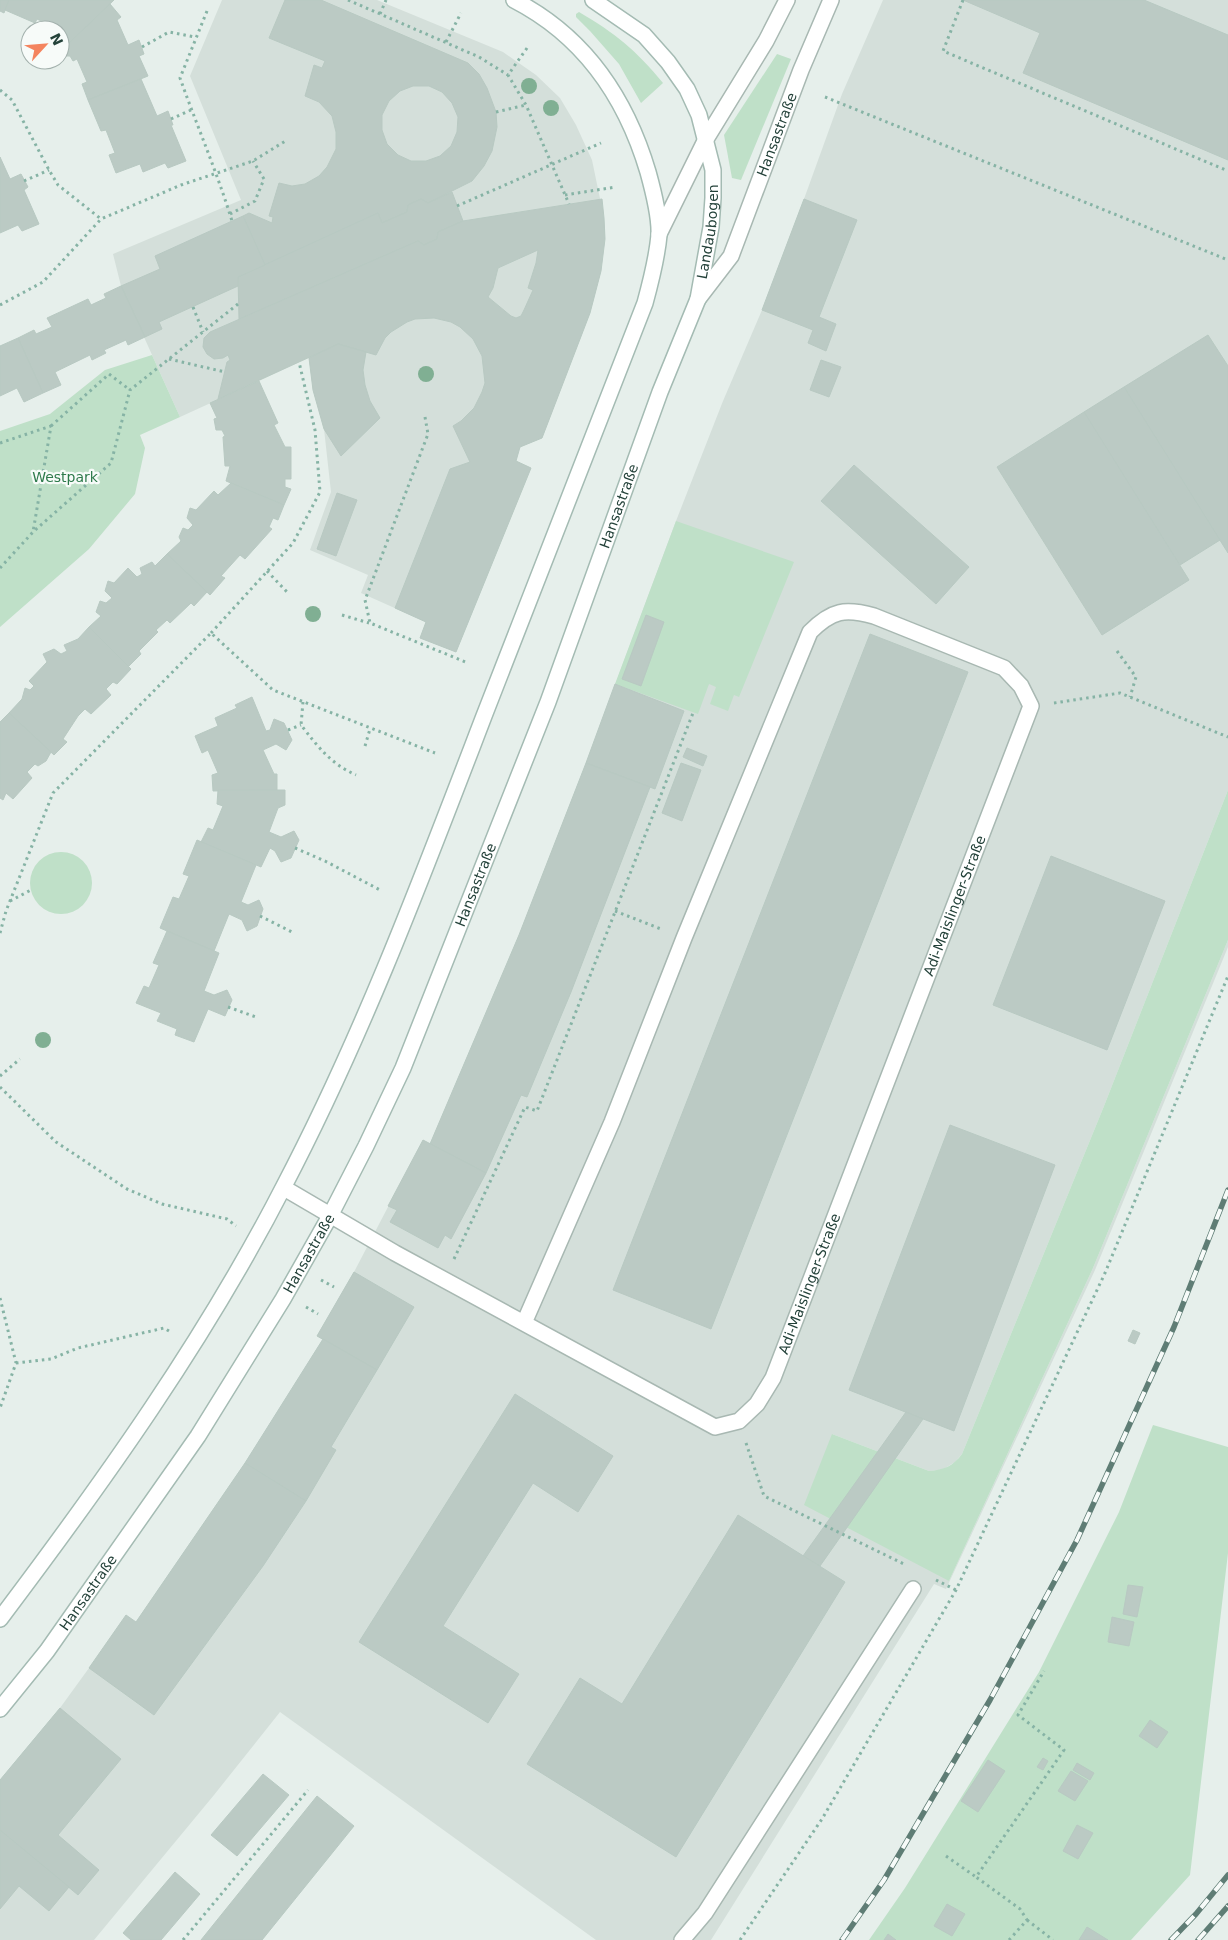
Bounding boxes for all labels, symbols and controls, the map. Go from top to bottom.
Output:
north arrow [20,20,70,70]
text: N [47,31,66,48]
street label: Hansastraße [754,90,800,179]
street label: Landaubogen [694,184,721,280]
street label: Hansastraße [596,462,641,550]
park label: Westpark [32,469,99,485]
street label: Adi-Maislinger-Straße [920,833,989,978]
street label: Hansastraße [452,841,499,929]
street label: Hansastraße [280,1211,338,1296]
street label: Adi-Maislinger-Straße [775,1211,843,1356]
street label: Hansastraße [56,1552,120,1633]

